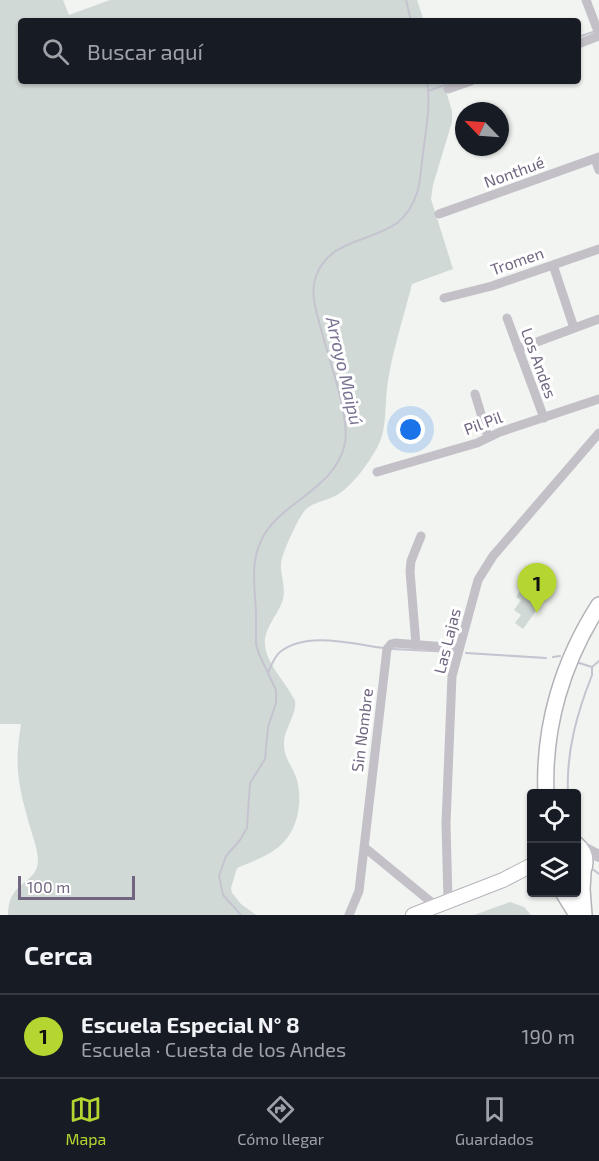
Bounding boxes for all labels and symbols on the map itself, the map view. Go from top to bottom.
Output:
north arrow [455,102,509,156]
street label: Nonthué [481,152,547,191]
street label: Tromen [488,243,546,278]
water label: Arroyo Maipú [322,314,368,427]
street label: Los Andes [518,325,561,401]
street label: Pil Pil [461,407,505,438]
your location [396,415,425,444]
pin: 1 [518,564,556,613]
street label: Las Lajas [429,606,465,676]
street label: Sin Nombre [347,687,376,773]
scale bar [18,873,135,900]

